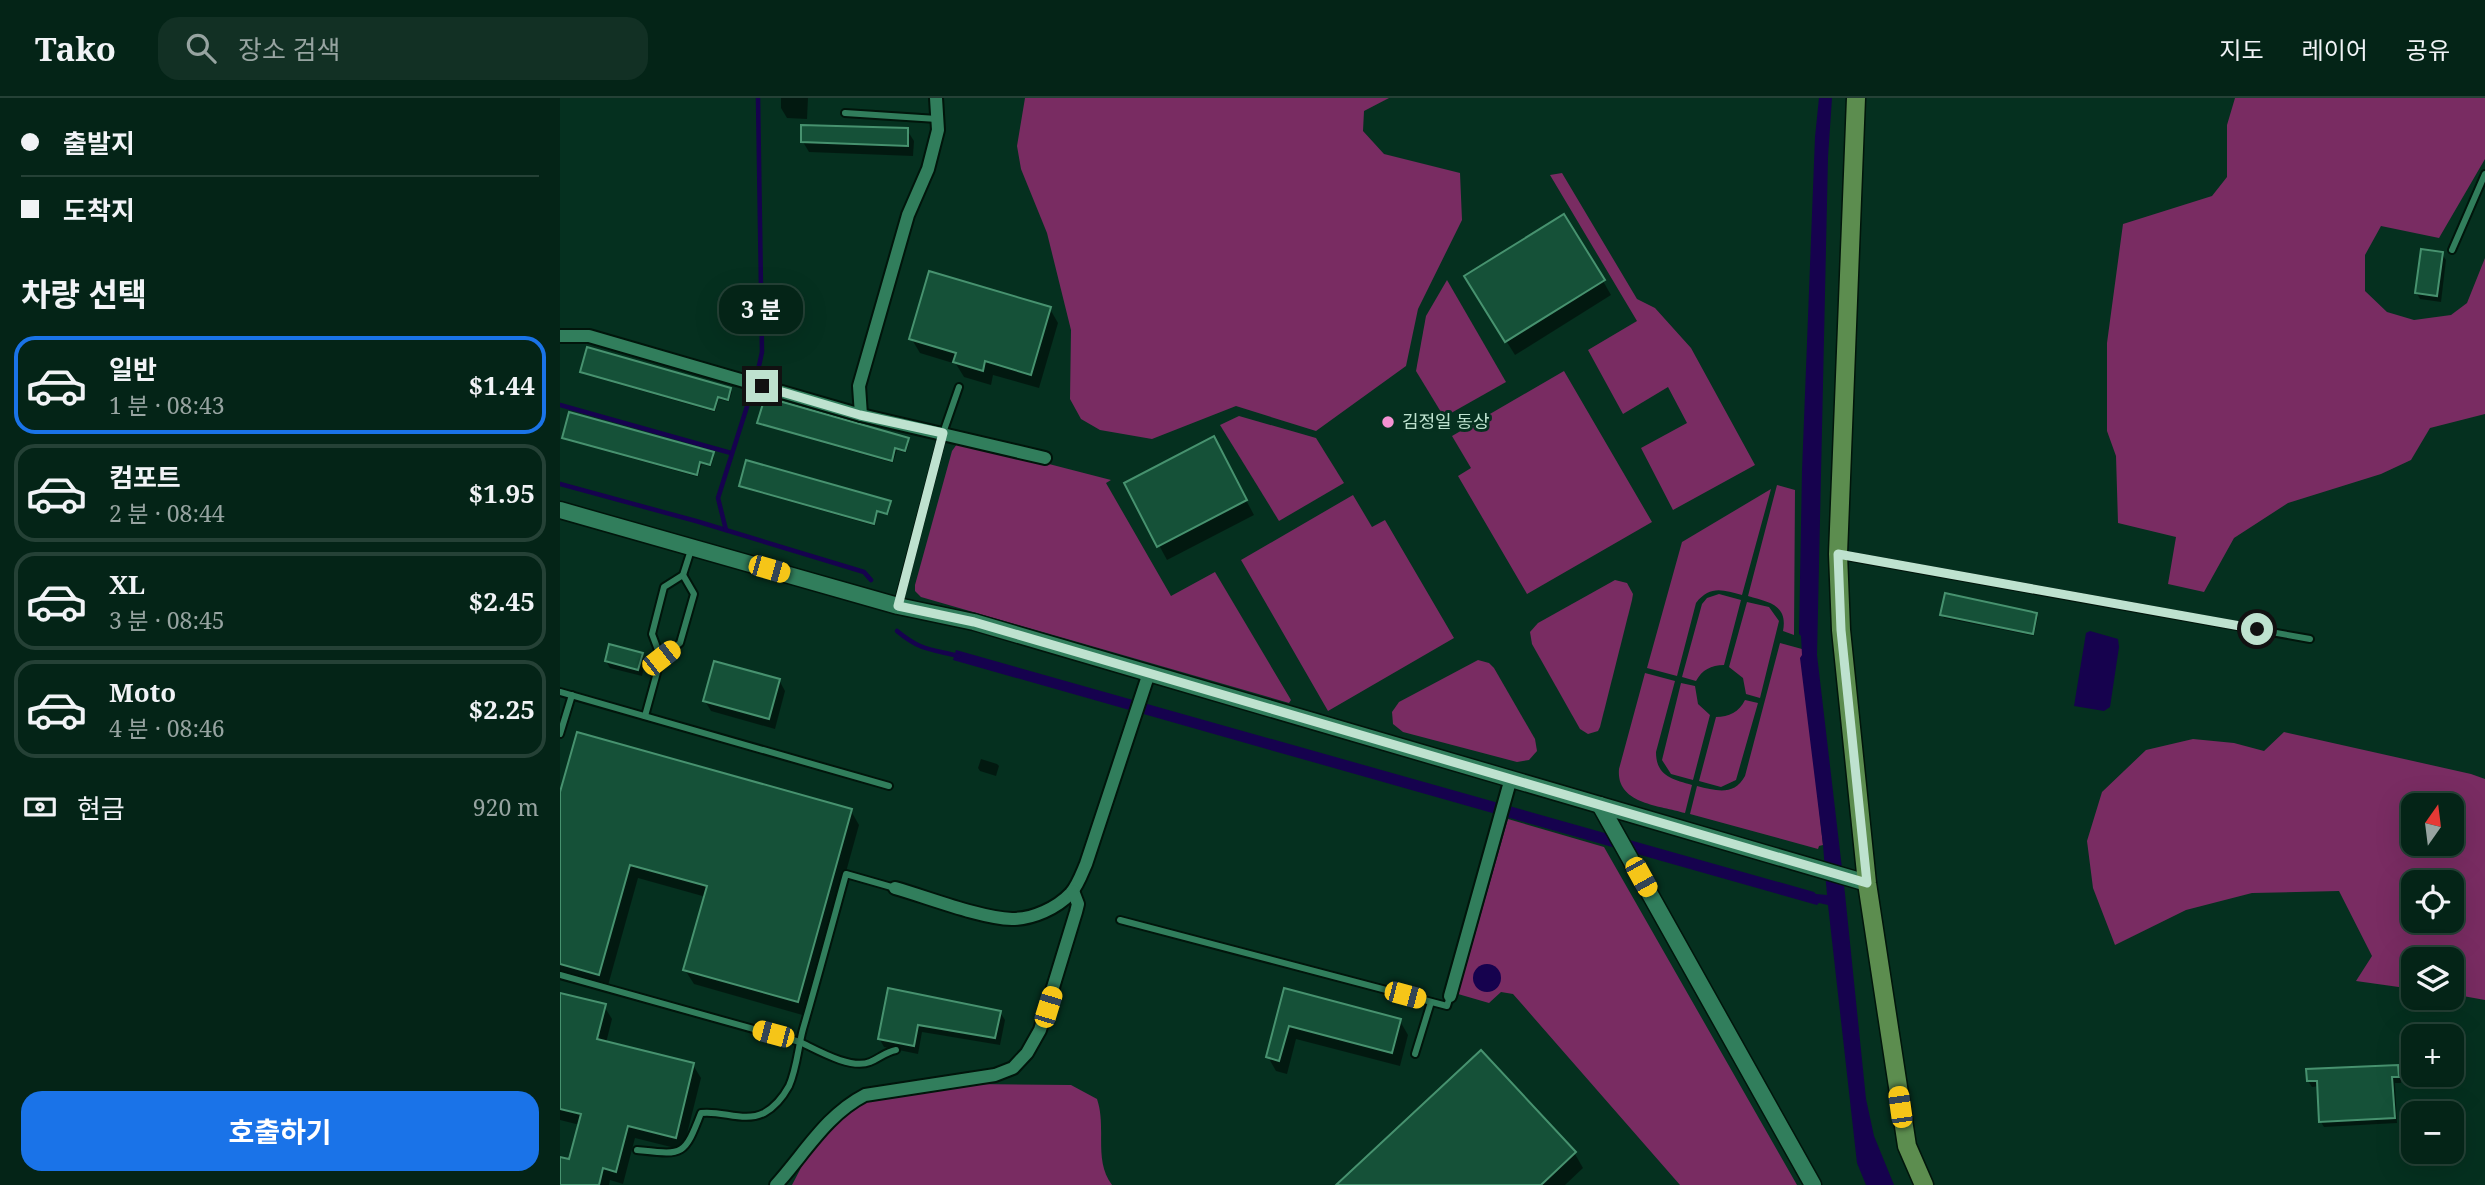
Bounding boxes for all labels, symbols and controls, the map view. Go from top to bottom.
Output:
search box [158,17,648,80]
text: Tako [35,26,116,71]
icon: search [182,29,220,67]
text: 장소 검색 [238,31,340,67]
text: 지도 [2219,33,2264,66]
text: 레이어 [2302,33,2368,66]
text: 공유 [2406,33,2450,66]
text: 출발지 [63,125,135,161]
text: 도착지 [63,192,135,228]
text: 차량 선택 [21,272,147,315]
callout: 3 분 [720,285,804,334]
text: 3 분 [741,293,781,325]
text: 일반 [109,351,157,387]
icon: car [25,354,88,417]
text: $1.44 [469,367,535,403]
route end [746,370,778,402]
text: 1 분 · 08:43 [109,389,225,421]
place label: 김정일 동상 [1402,409,1489,433]
marker: 김정일 동상 [1380,414,1396,430]
text: 컴포트 [109,459,181,495]
icon: car [25,462,88,525]
text: $1.95 [469,475,535,511]
text: 2 분 · 08:44 [109,497,225,529]
car [746,553,793,585]
text: XL [109,566,145,602]
icon: car [25,570,88,633]
text: $2.45 [469,583,535,619]
text: 3 분 · 08:45 [109,604,225,636]
route start [2241,613,2273,645]
car [638,637,685,679]
text: Moto [109,674,176,710]
icon: car [25,678,88,741]
text: $2.25 [469,691,535,727]
text: 4 분 · 08:46 [109,712,225,744]
icon: cash [21,788,59,826]
text: 현금 [77,790,125,826]
text: 920 m [473,791,539,823]
north arrow [2401,793,2464,856]
map controls [2401,793,2464,1164]
car [1622,854,1661,900]
button: locate [2401,870,2464,933]
button: layers [2401,947,2464,1010]
car [1382,979,1429,1011]
car [1032,984,1065,1030]
car [750,1018,797,1050]
button: + [2401,1024,2464,1087]
car [1887,1085,1914,1129]
button: 호출하기 [21,1091,539,1171]
button: − [2401,1101,2464,1164]

